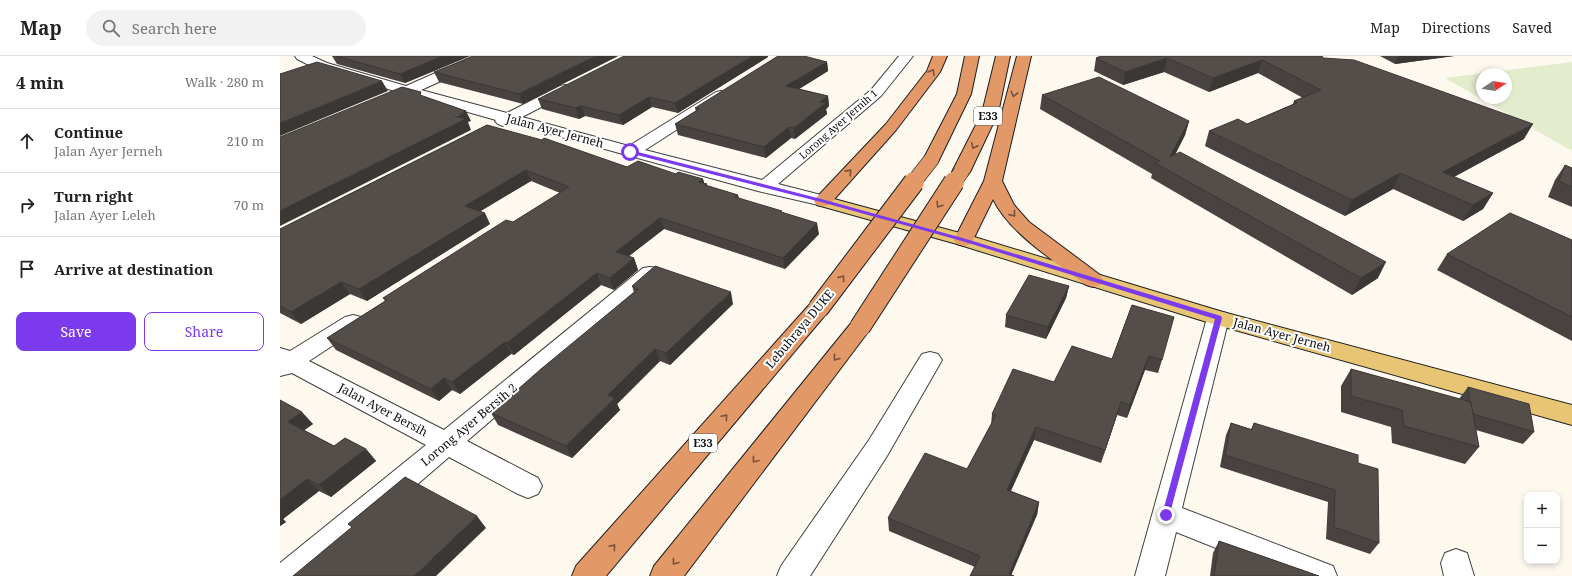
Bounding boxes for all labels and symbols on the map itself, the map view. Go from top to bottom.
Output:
north arrow [1476,68,1512,104]
one-way arrow [927,69,935,76]
street label: Lorong Ayer Jernih 1 [796,86,880,162]
one-way arrow [1011,91,1019,97]
road number: E33 [974,107,1002,125]
street label: Jalan Ayer Jerneh [503,109,606,152]
one-way arrow [971,141,979,149]
route start [621,143,639,161]
one-way arrow [845,170,852,177]
one-way arrow [937,201,944,208]
one-way arrow [1008,210,1015,217]
one-way arrow [837,276,844,283]
street label: Lebuhraya DUKE [762,286,838,372]
street label: Jalan Ayer Jerneh [1230,313,1333,356]
one-way arrow [833,353,840,360]
street label: Jalan Ayer Bersih [335,378,431,440]
street label: Lorong Ayer Bersih 2 [417,379,520,470]
one-way arrow [721,414,728,421]
road number: E33 [689,434,717,452]
one-way arrow [753,456,760,463]
route end [1157,506,1175,524]
one-way arrow [608,544,615,551]
one-way arrow [673,558,680,565]

